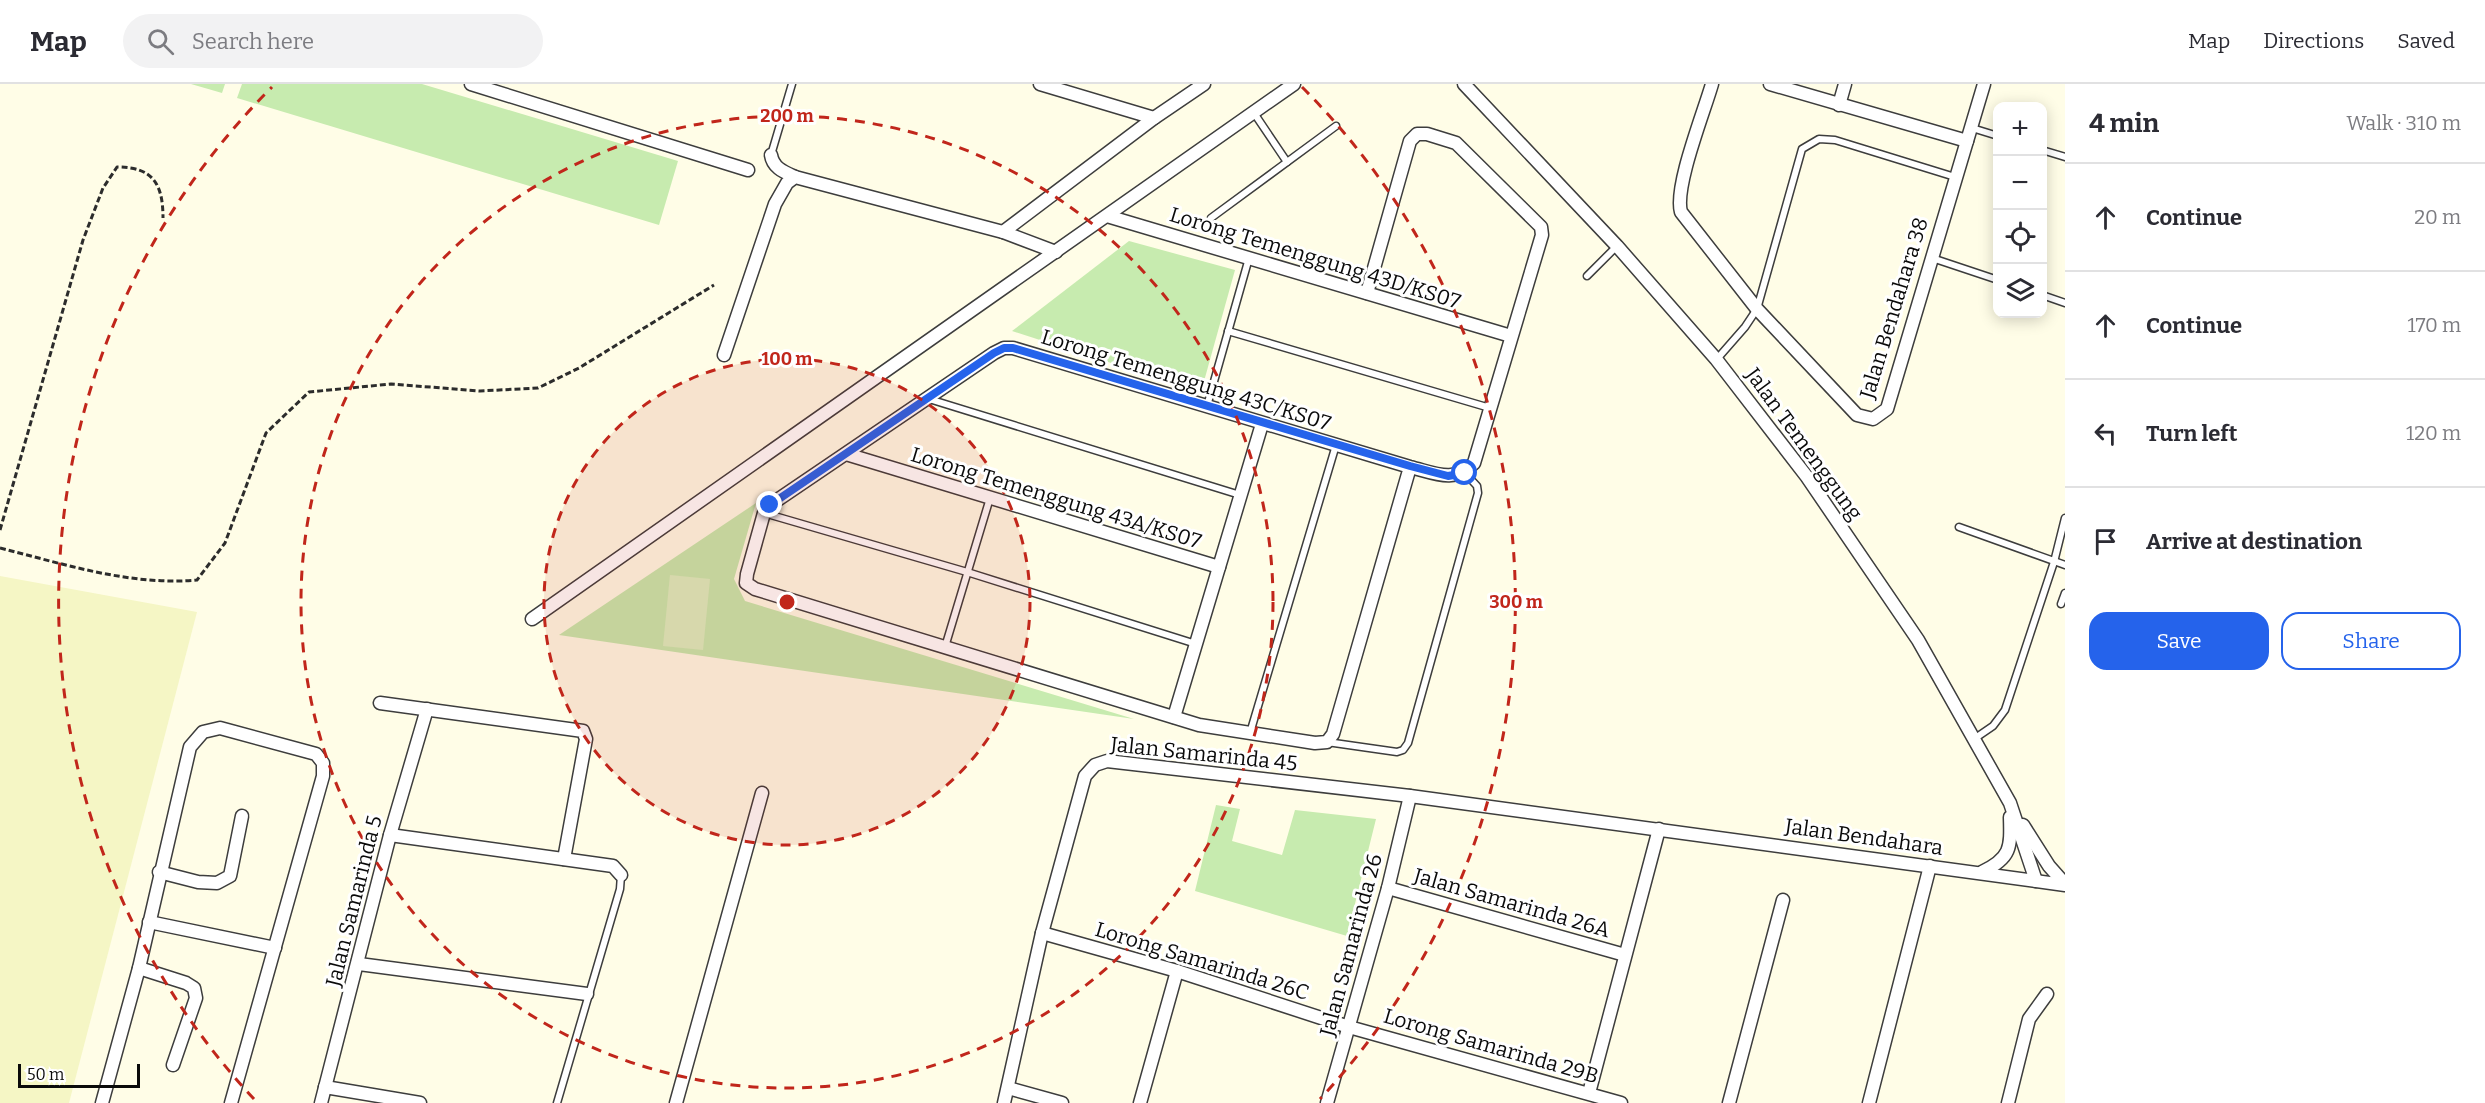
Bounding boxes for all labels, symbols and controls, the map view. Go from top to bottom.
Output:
search box [123,14,543,68]
text: Map [30,25,87,58]
icon: search [144,25,177,58]
text: Search here [192,28,314,55]
text: Map [2188,28,2230,54]
text: Directions [2263,28,2364,54]
text: Saved [2397,28,2455,54]
map controls [1993,102,2047,318]
button: + [1993,102,2047,156]
text: 200 m [760,105,814,127]
text: 4 min [2089,108,2159,139]
text: Walk · 310 m [2347,111,2461,135]
button: − [1993,156,2047,210]
street label: Lorong Temenggung 43D/KS07 [1166,201,1464,315]
icon: ahead [2089,201,2122,234]
text: Continue [2146,204,2242,231]
text: 20 m [2414,205,2461,229]
button: locate [1993,210,2047,264]
street label: Jalan Bendahara 38 [1854,214,1934,403]
button: layers [1993,264,2047,318]
icon: ahead [2089,309,2122,342]
text: Continue [2146,312,2242,339]
text: 170 m [2408,313,2461,337]
street label: Lorong Temenggung 43C/KS07 [1038,324,1334,437]
text: 100 m [761,348,813,370]
street label: Jalan Temenggung [1739,362,1868,525]
icon: left [2089,417,2122,450]
text: Turn left [2146,420,2238,447]
text: 120 m [2406,421,2461,445]
street label: Lorong Temenggung 43A/KS07 [908,441,1205,555]
route start [1451,459,1477,485]
route end [756,491,782,517]
icon: arrive [2089,525,2122,558]
text: Arrive at destination [2146,528,2362,555]
text: 300 m [1489,591,1543,613]
centre of rings [777,592,797,612]
button: Save [2089,612,2269,670]
button: Share [2281,612,2461,670]
street label: Jalan Samarinda 45 [1108,731,1299,777]
street label: Jalan Samarinda 5 [320,813,388,990]
street label: Jalan Bendahara [1782,813,1945,861]
street label: Jalan Samarinda 26 [1314,851,1388,1040]
street label: Jalan Samarinda 26A [1410,862,1613,943]
street label: Lorong Samarinda 26C [1092,916,1312,1006]
street label: Lorong Samarinda 29B [1381,1003,1601,1089]
scale bar [18,1061,140,1088]
text: 50 m [27,1065,64,1084]

